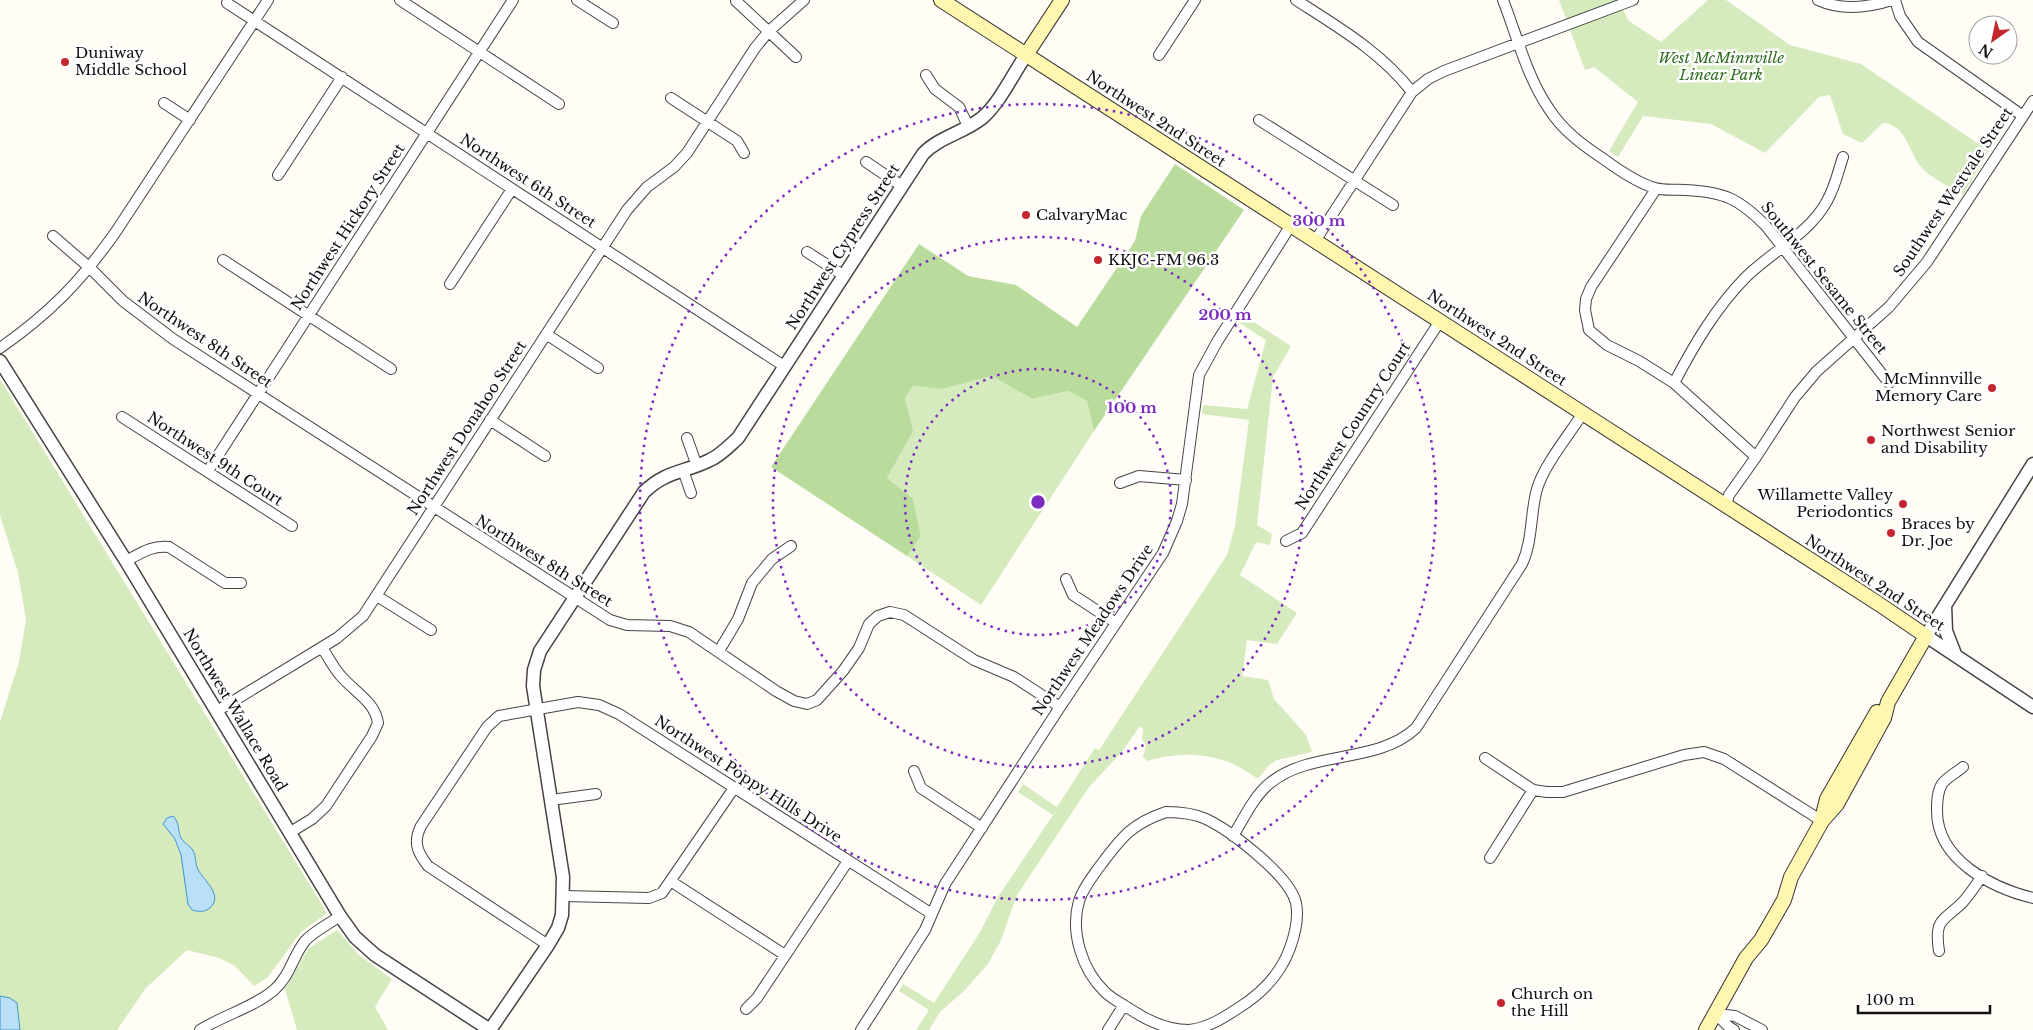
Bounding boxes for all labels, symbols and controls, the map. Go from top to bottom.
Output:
north arrow [1968,15,2018,65]
text: N [1975,40,1996,62]
place label: Duniway Middle School [75,43,187,79]
park label: West McMinnville Linear Park [1658,48,1784,84]
marker: Duniway Middle School [59,56,71,68]
street label: Northwest 2nd Street [1083,66,1230,171]
street label: Southwest Westvale Street [1889,103,2017,280]
street label: Northwest 6th Street [457,129,600,232]
street label: Northwest Hickory Street [287,140,409,314]
street label: Northwest Cypress Street [782,160,904,333]
street label: Southwest Sesame Street [1757,198,1892,358]
place label: CalvaryMac [1036,205,1127,224]
marker: CalvaryMac [1020,209,1032,221]
text: 300 m [1293,211,1346,230]
place label: KKJC-FM 96.3 [1108,250,1219,269]
marker: KKJC-FM 96.3 [1092,254,1104,266]
street label: Northwest 2nd Street [1424,285,1571,390]
street label: Northwest 8th Street [134,287,276,392]
text: 200 m [1199,305,1252,324]
street label: Northwest Donahoo Street [403,336,530,519]
street label: Northwest Country Court [1291,338,1414,513]
place label: McMinnville Memory Care [1875,369,1982,405]
marker: McMinnville Memory Care [1986,382,1998,394]
text: 100 m [1107,398,1157,417]
street label: Northwest 9th Court [144,408,287,510]
place label: Northwest Senior and Disability [1881,421,2016,457]
marker: Northwest Senior and Disability [1865,434,1877,446]
place label: Willamette Valley Periodontics [1757,485,1893,521]
centre of rings [1029,493,1047,511]
marker: Willamette Valley Periodontics [1897,498,1909,510]
street label: Northwest 8th Street [472,511,617,611]
place label: Braces by Dr. Joe [1901,514,1975,550]
marker: Braces by Dr. Joe [1885,527,1897,539]
street label: Northwest 2nd Street [1802,530,1949,635]
street label: Northwest Meadows Drive [1028,540,1157,719]
street label: Northwest Wallace Road [179,625,292,795]
street label: Northwest Poppy Hills Drive [651,711,846,846]
scale bar [1858,982,1990,1014]
place label: Church on the Hill [1511,984,1593,1020]
text: 100 m [1866,990,1915,1009]
marker: Church on the Hill [1495,997,1507,1009]

